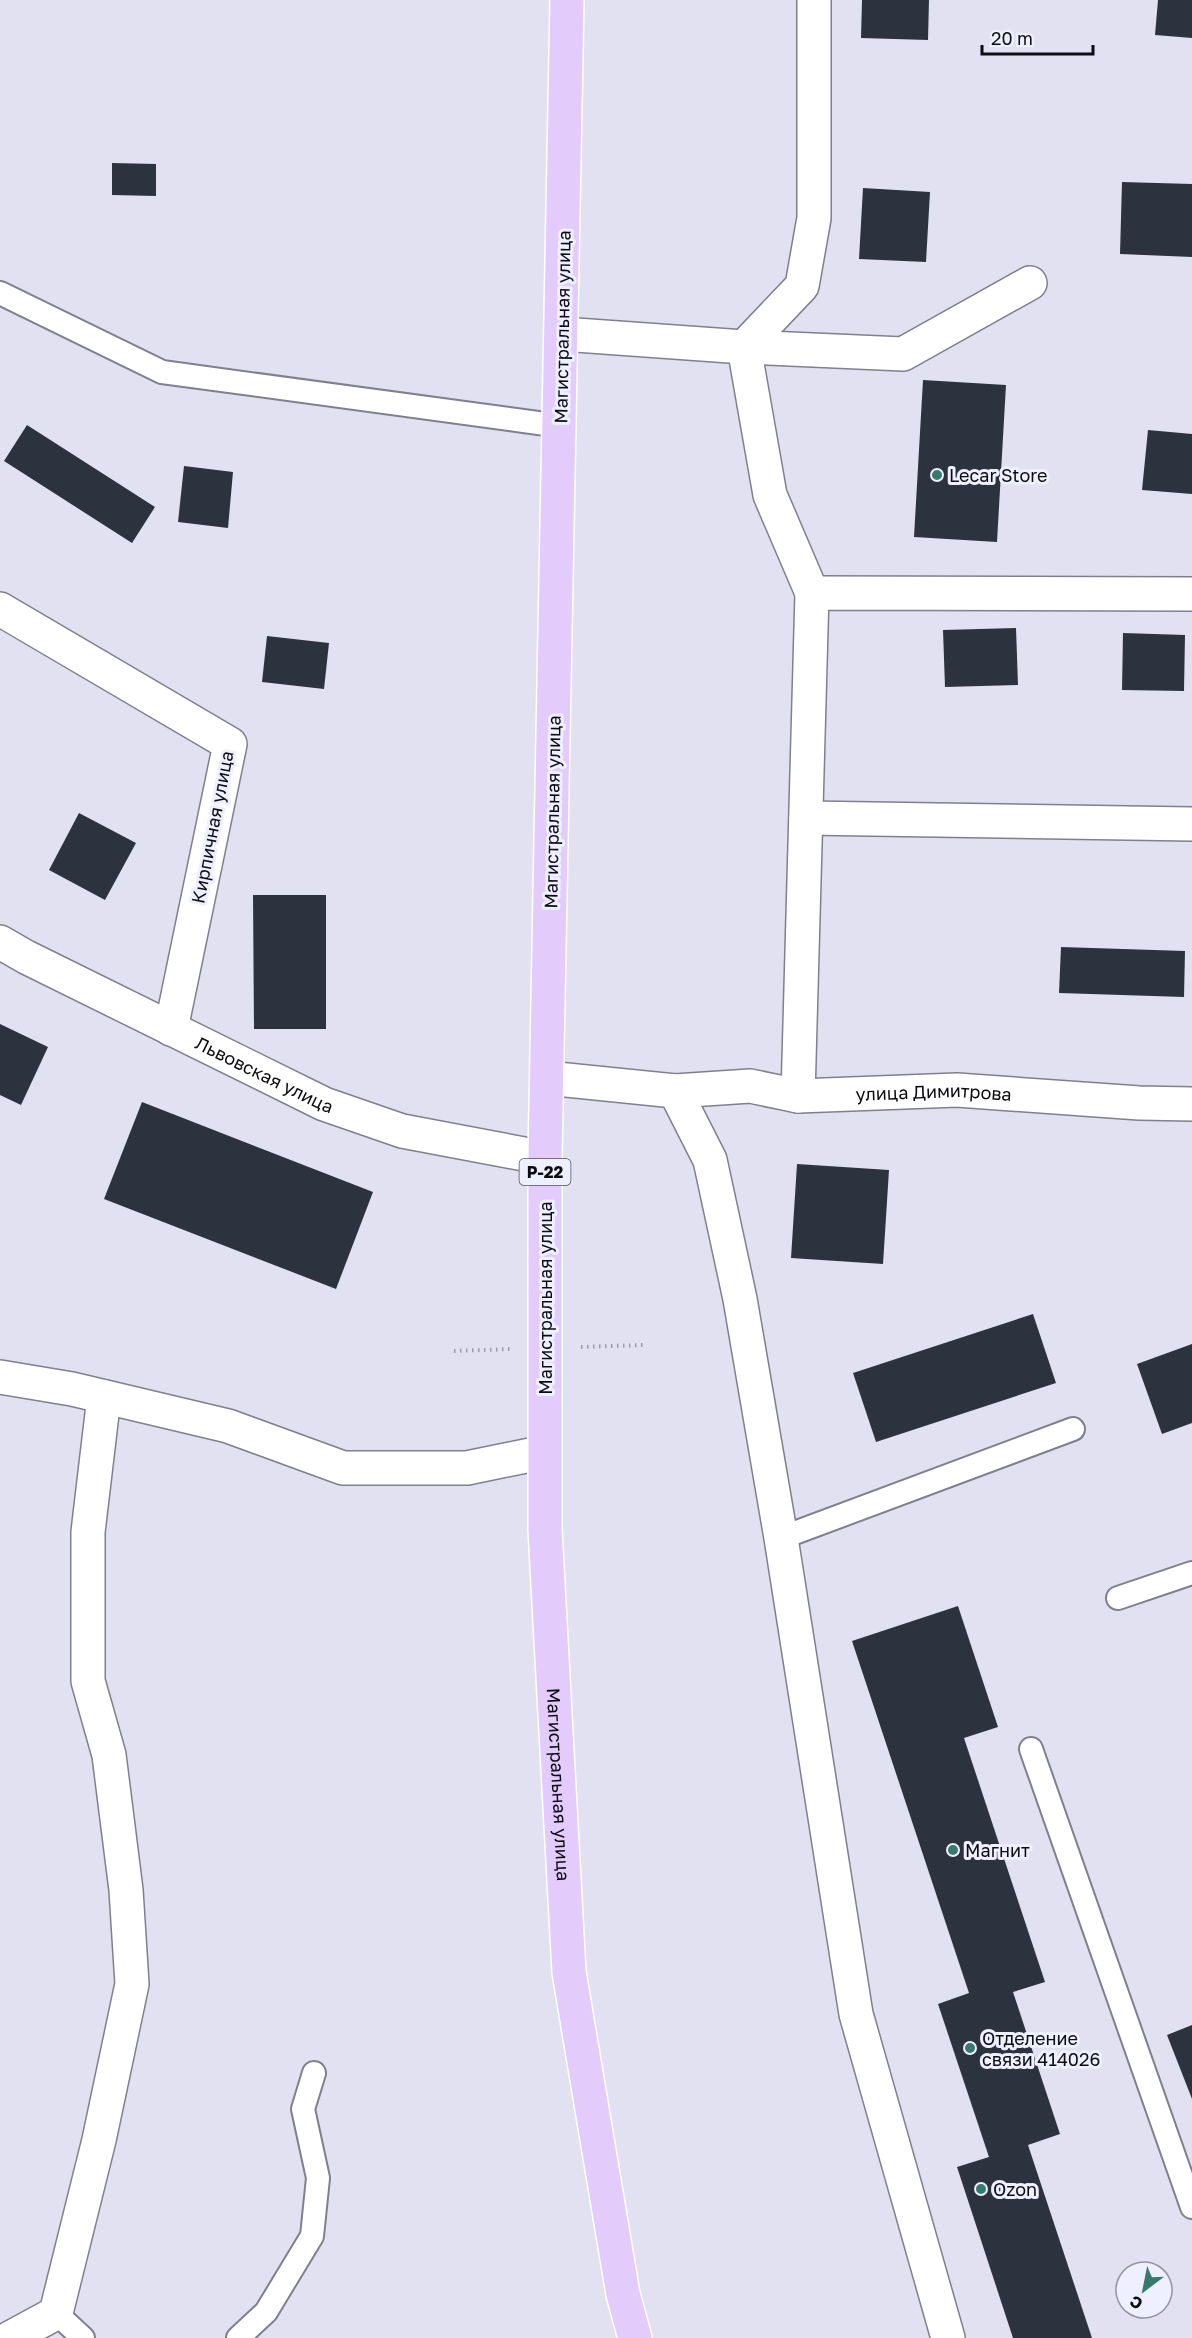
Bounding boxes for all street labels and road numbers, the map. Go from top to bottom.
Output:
street label: Магистральная улица [549,230,575,424]
street label: Магистральная улица [539,715,565,909]
street label: Кирпичная улица [186,749,238,905]
street label: Львовская улица [192,1031,336,1117]
street label: улица Димитрова [855,1079,1013,1105]
road number: Р-22 [520,1159,570,1185]
street label: Магистральная улица [534,1201,556,1395]
street label: Магистральная улица [543,1687,575,1882]

